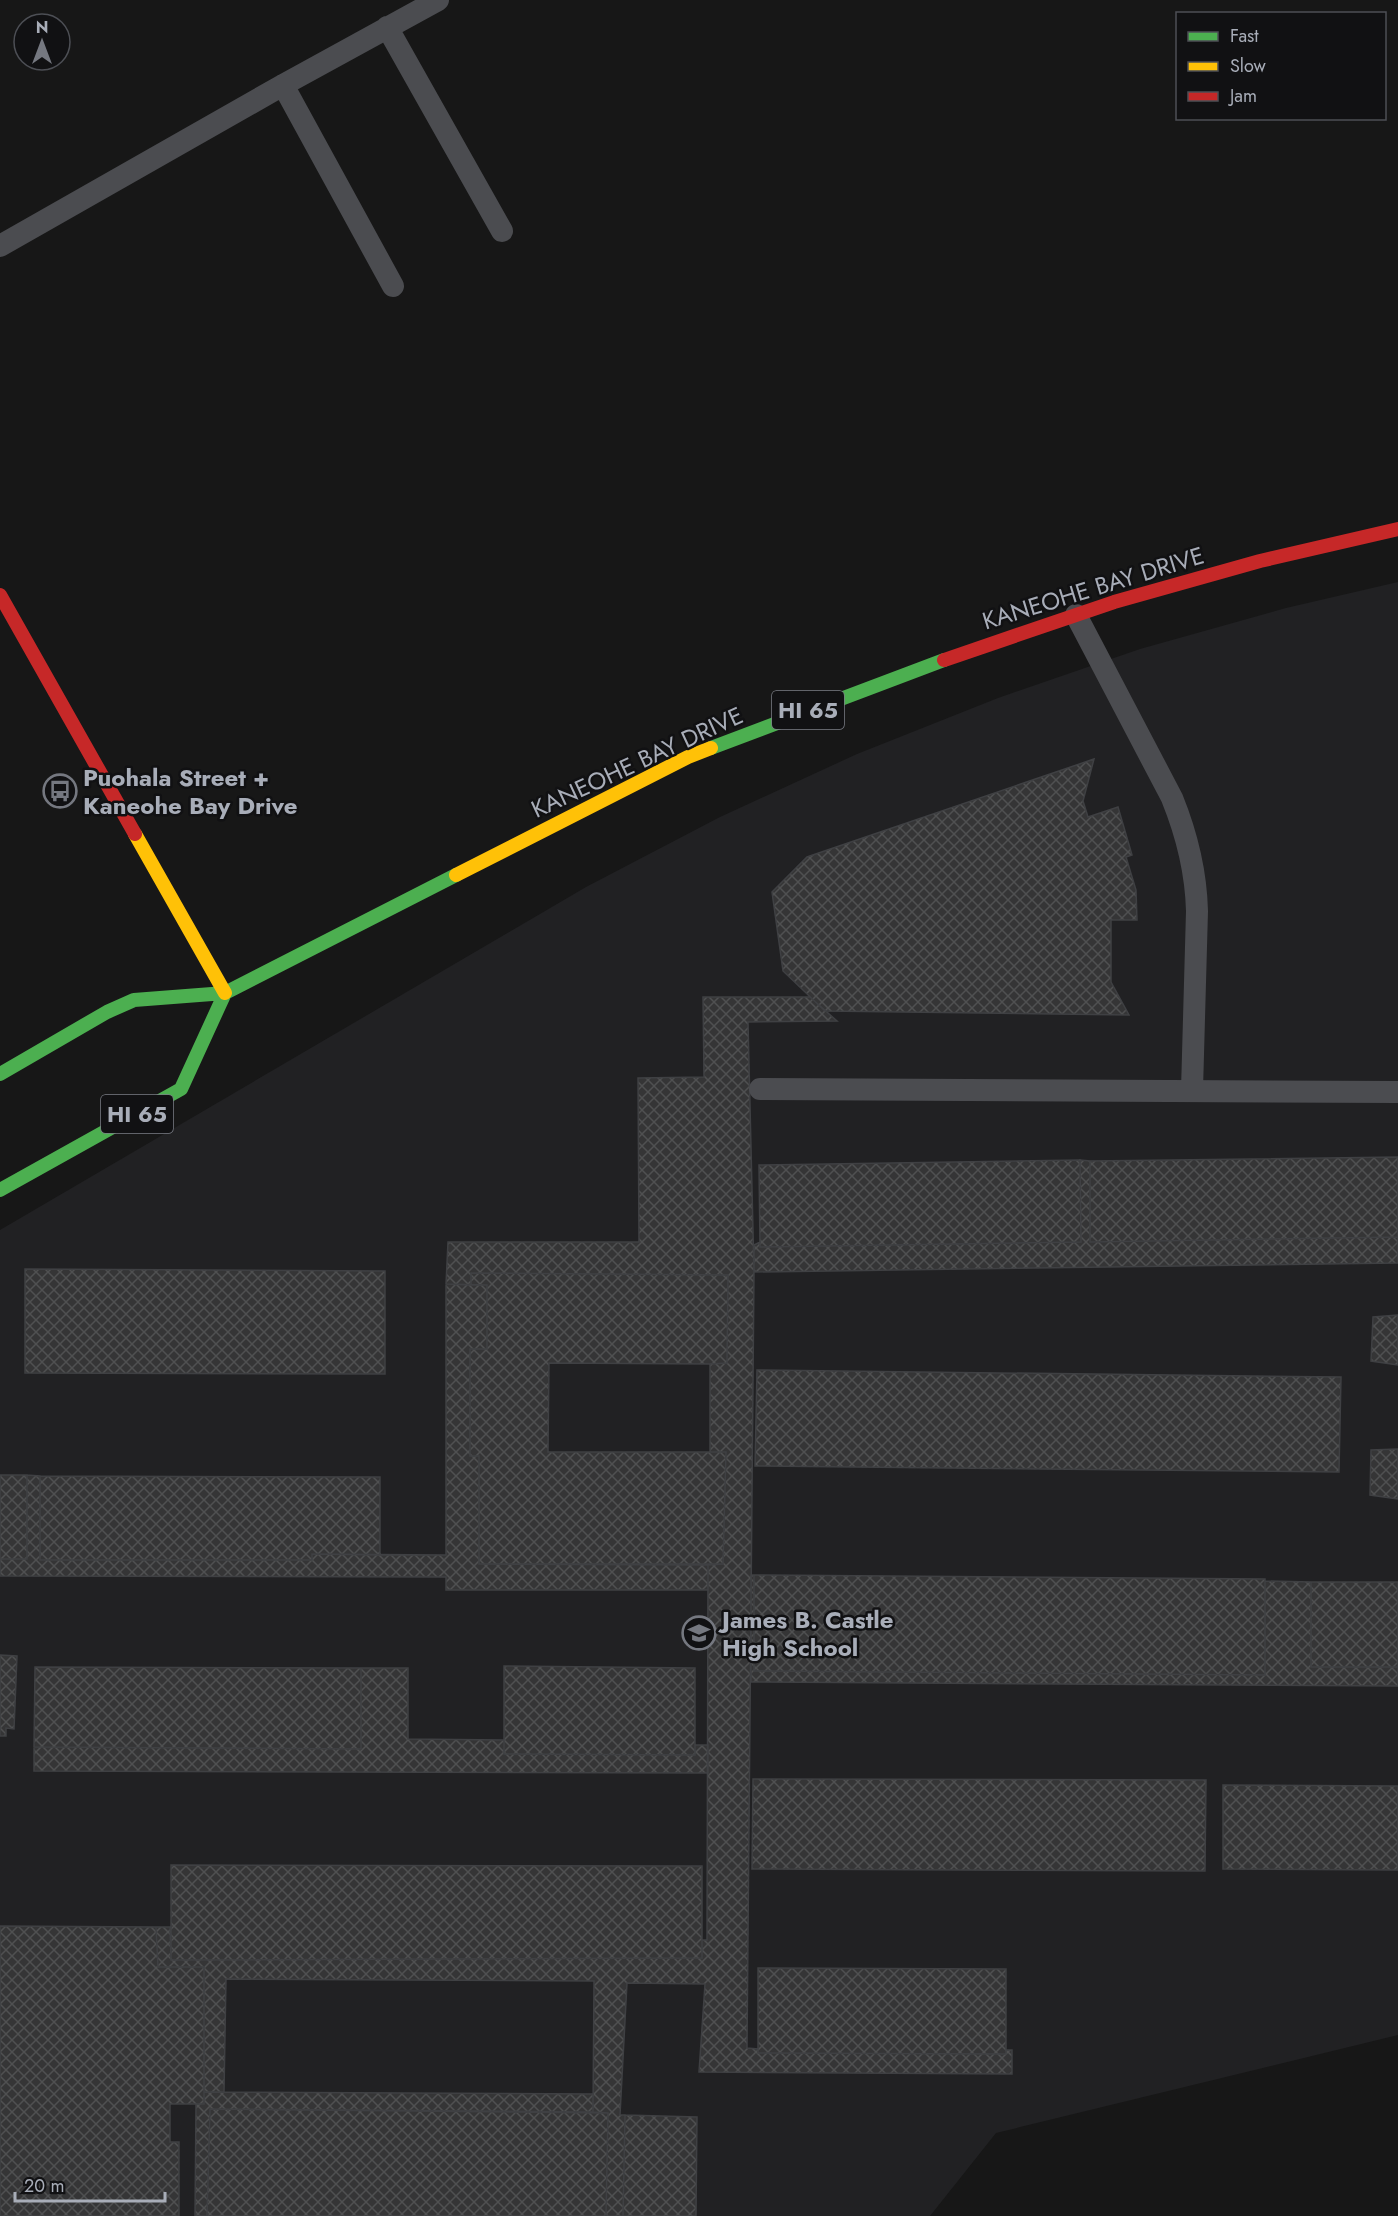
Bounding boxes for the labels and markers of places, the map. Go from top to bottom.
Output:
place label: Puohala Street + Kaneohe Bay Drive [83,760,298,823]
bus stop icon: Puohala Street + Kaneohe Bay Drive [42,773,78,809]
place label: James B. Castle High School [718,1602,894,1665]
school or university icon: James B. Castle High School [681,1615,717,1651]

